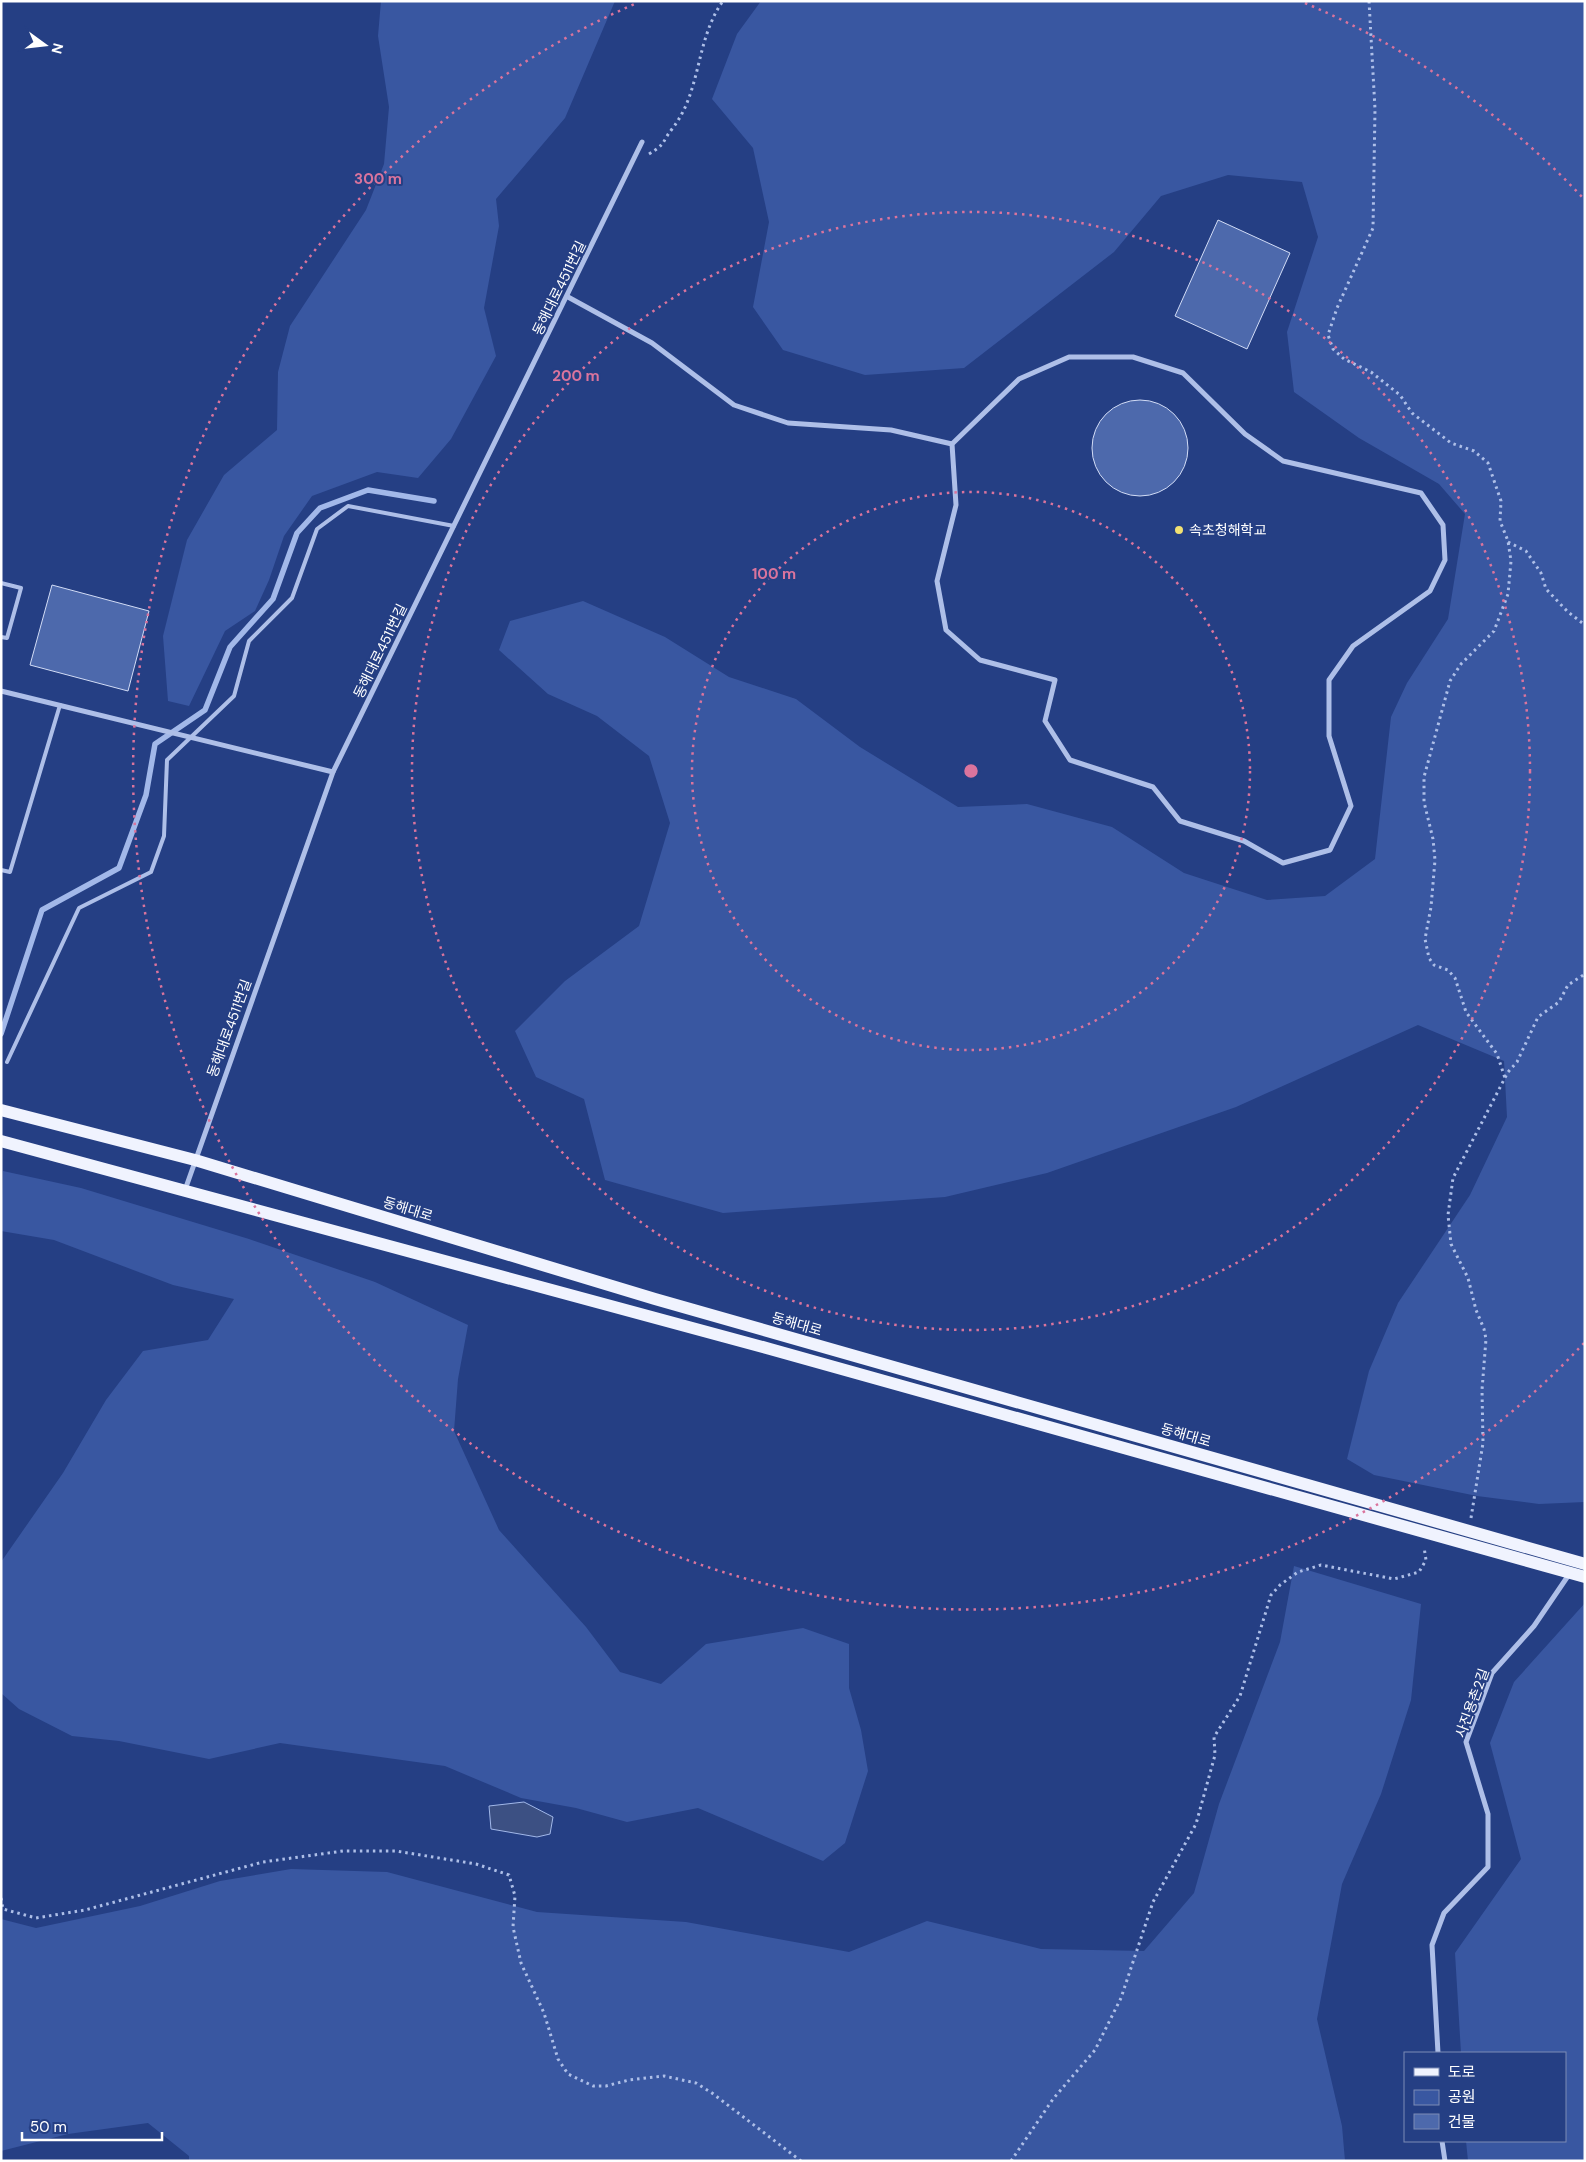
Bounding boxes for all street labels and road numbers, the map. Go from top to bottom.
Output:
street label: 동해대로4511번길 [528,238,590,338]
street label: 동해대로4511번길 [349,601,411,701]
street label: 동해대로4511번길 [203,976,255,1080]
street label: 동해대로 [381,1193,435,1225]
street label: 동해대로 [770,1308,824,1340]
street label: 동해대로 [1159,1419,1213,1451]
street label: 사진용촌2길 [1451,1666,1493,1740]

